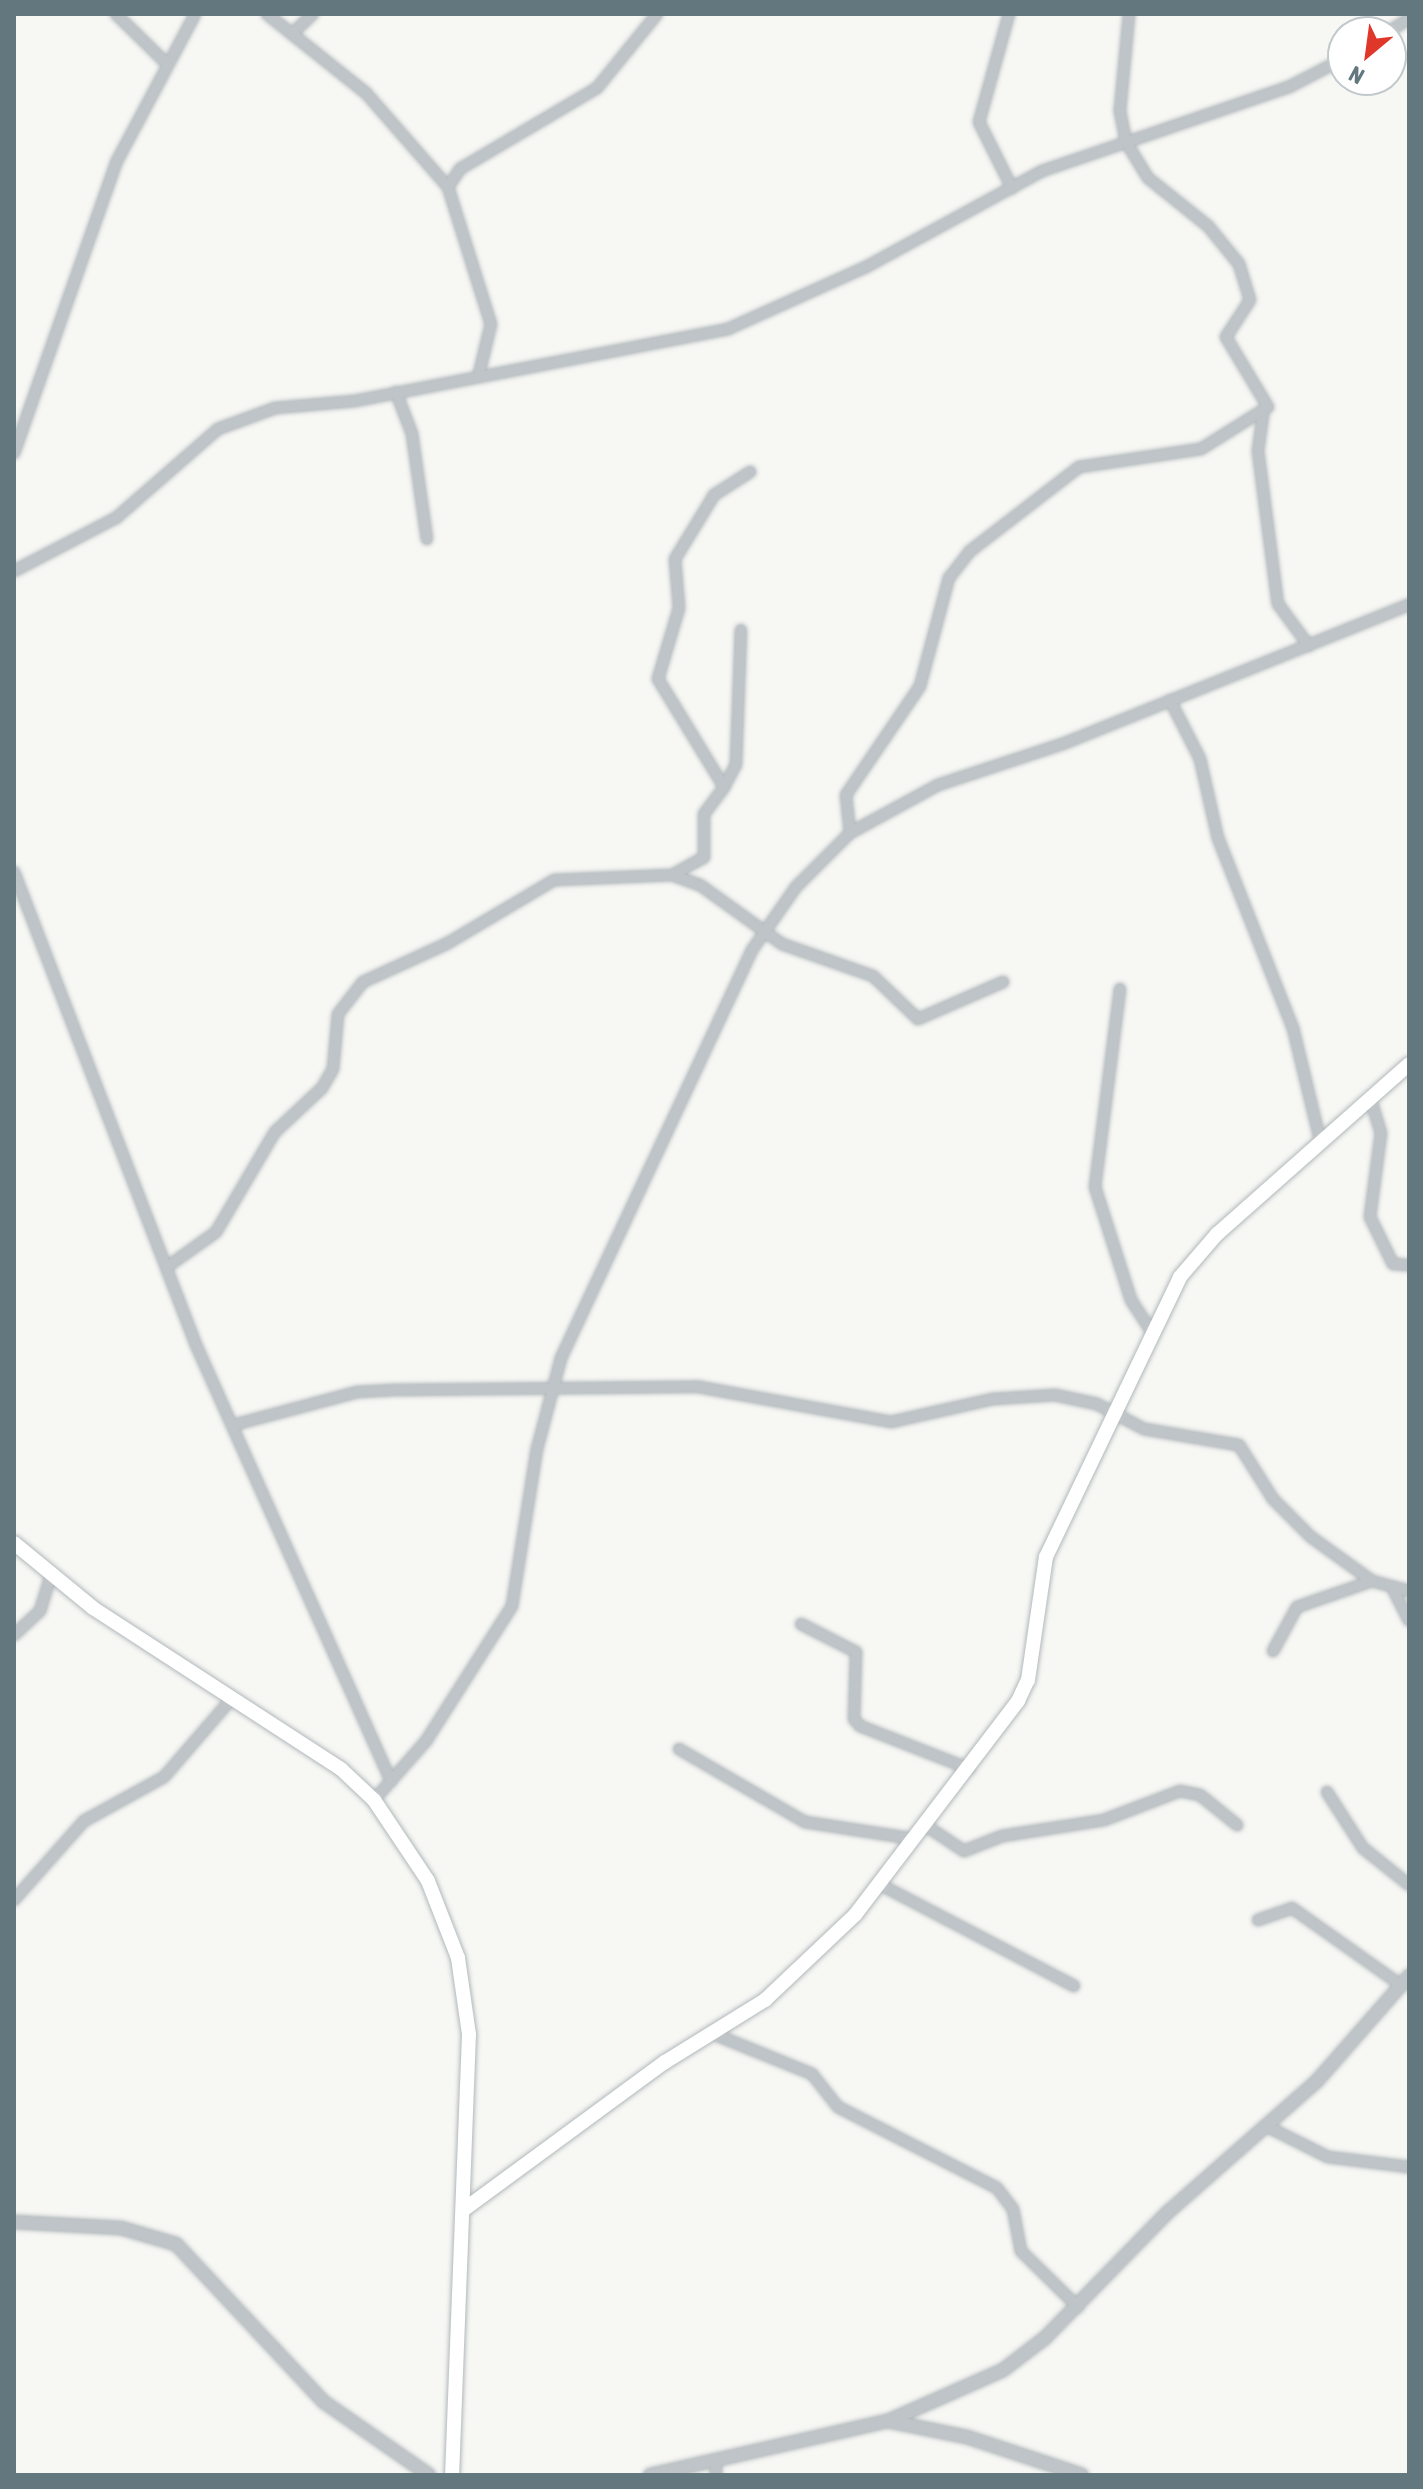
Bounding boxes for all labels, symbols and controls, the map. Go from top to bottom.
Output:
north arrow [1327,16,1407,96]
text: N [1344,61,1368,90]

